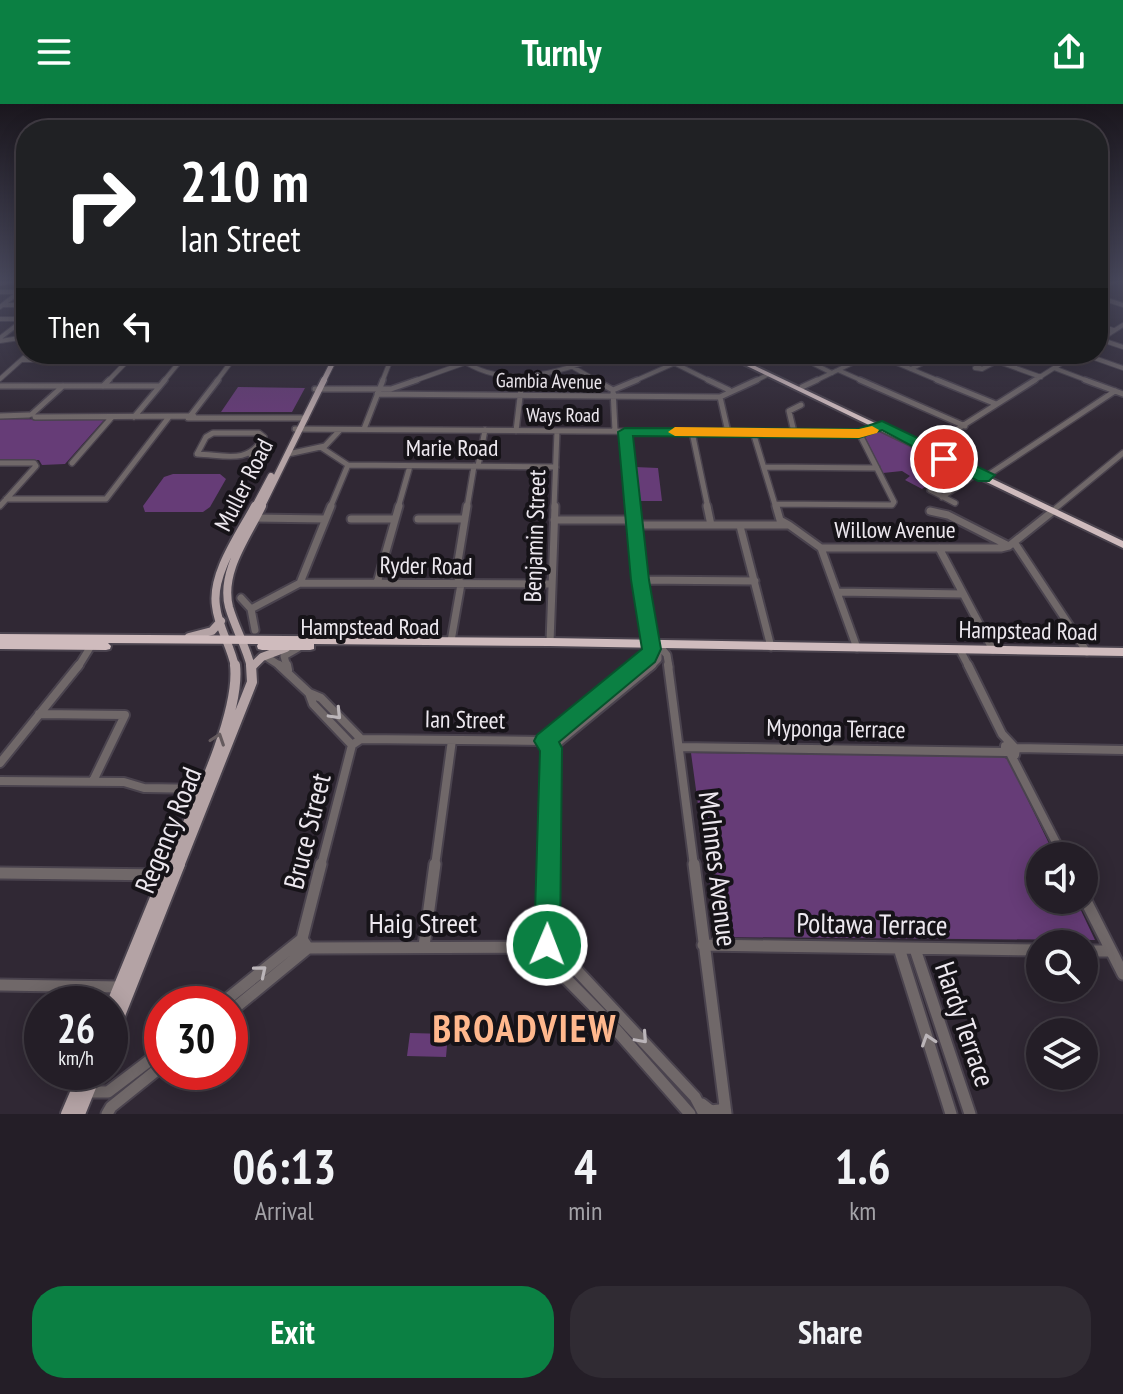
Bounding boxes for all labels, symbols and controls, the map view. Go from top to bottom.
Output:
text: Turnly [522,29,601,76]
icon: menu [32,30,76,74]
icon: share [1047,30,1091,74]
text: 210 m [180,145,309,217]
icon: right [48,152,152,256]
text: Ian Street [180,215,301,262]
icon: left [116,304,160,348]
text: Then [48,307,100,346]
street label: Gambia Avenue [496,367,602,395]
street label: Ways Road [526,402,600,428]
pin [910,425,978,493]
street label: Marie Road [406,432,498,463]
street label: Muller Road [207,433,280,536]
icon: arrive [922,437,966,481]
street label: Benjamin Street [517,469,552,603]
street label: Willow Avenue [834,514,956,545]
street label: Ryder Road [379,549,473,582]
street label: Hampstead Road [301,611,439,642]
street label: Hampstead Road [958,614,1098,647]
street label: Ian Street [424,703,506,736]
one-way arrow [327,705,341,719]
street label: Myponga Terrace [766,712,906,745]
one-way arrow [209,733,225,747]
street label: Regency Road [126,761,210,898]
street label: Bruce Street [274,769,339,893]
street label: McInnes Avenue [691,789,746,949]
map controls [1026,842,1098,1090]
button: sound [1026,842,1098,914]
position arrow [505,903,589,987]
street label: Haig Street [369,904,477,941]
street label: Poltawa Terrace [796,904,948,943]
button: search [1026,930,1098,1002]
street label: Hardy Terrace [927,956,1004,1091]
one-way arrow [252,966,267,981]
speed limit sign: 30 [144,986,248,1090]
text: 26 [57,1002,95,1054]
district label: BROADVIEW [433,1003,617,1052]
button: layers [1026,1018,1098,1090]
one-way arrow [632,1029,646,1044]
one-way arrow [921,1033,937,1047]
text: km/h [58,1045,94,1071]
text: 06:13 [232,1135,336,1197]
text: 4 [574,1135,597,1197]
text: 1.6 [835,1135,891,1197]
text: Arrival [255,1194,314,1227]
text: min [568,1194,602,1227]
text: km [849,1194,876,1227]
button: Exit [32,1286,554,1378]
button: Share [570,1286,1091,1378]

